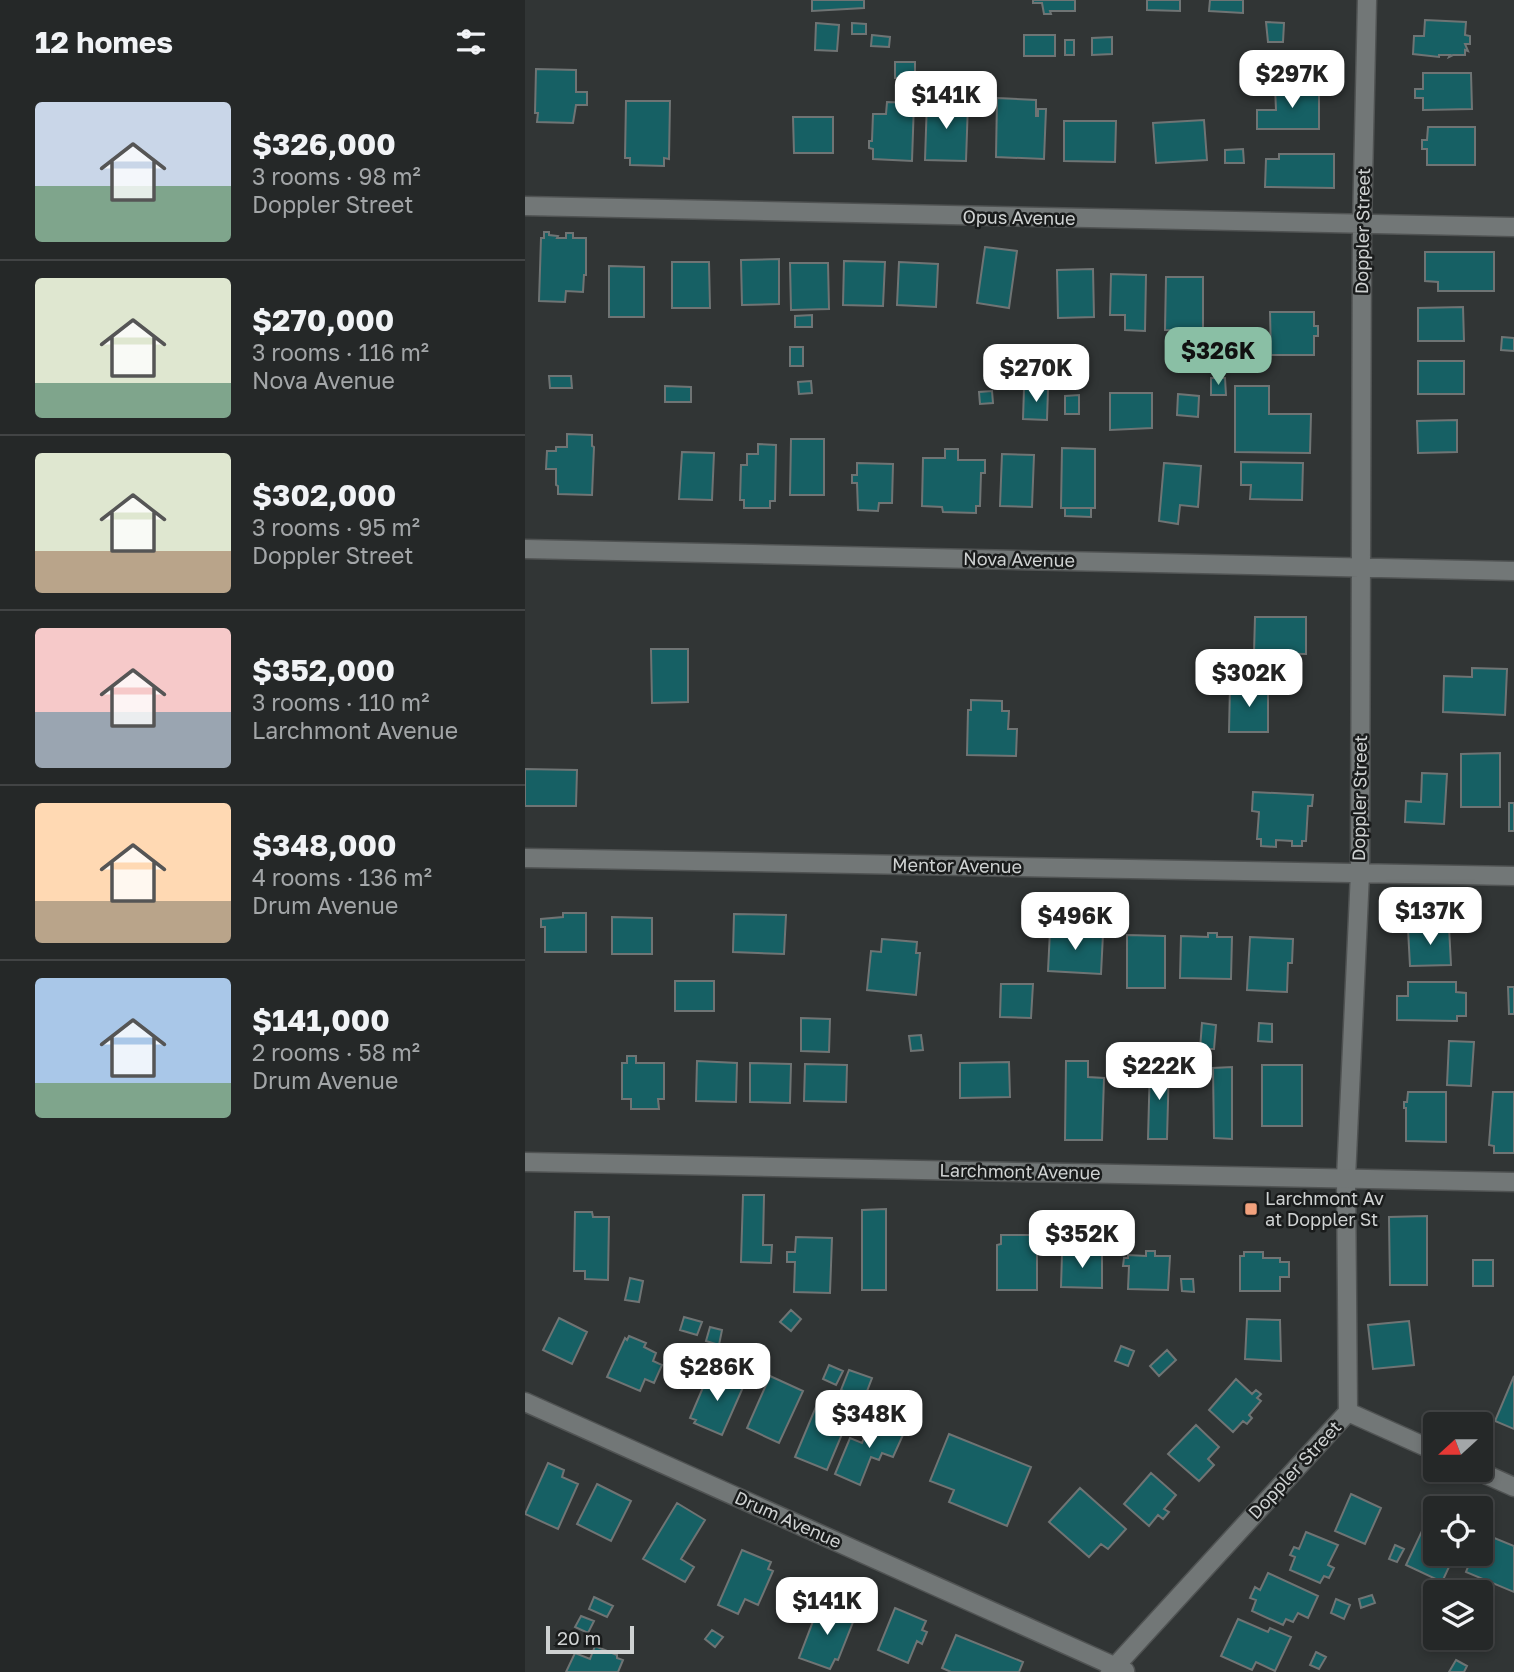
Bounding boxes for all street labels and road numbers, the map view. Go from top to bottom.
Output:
street label: Doppler Street [1350,168,1374,294]
street label: Opus Avenue [962,205,1076,229]
street label: Nova Avenue [963,547,1075,571]
street label: Doppler Street [1347,735,1371,861]
street label: Mentor Avenue [892,853,1022,877]
street label: Larchmont Avenue [939,1159,1101,1183]
street label: Doppler Street [1243,1416,1345,1523]
street label: Drum Avenue [732,1486,845,1552]

